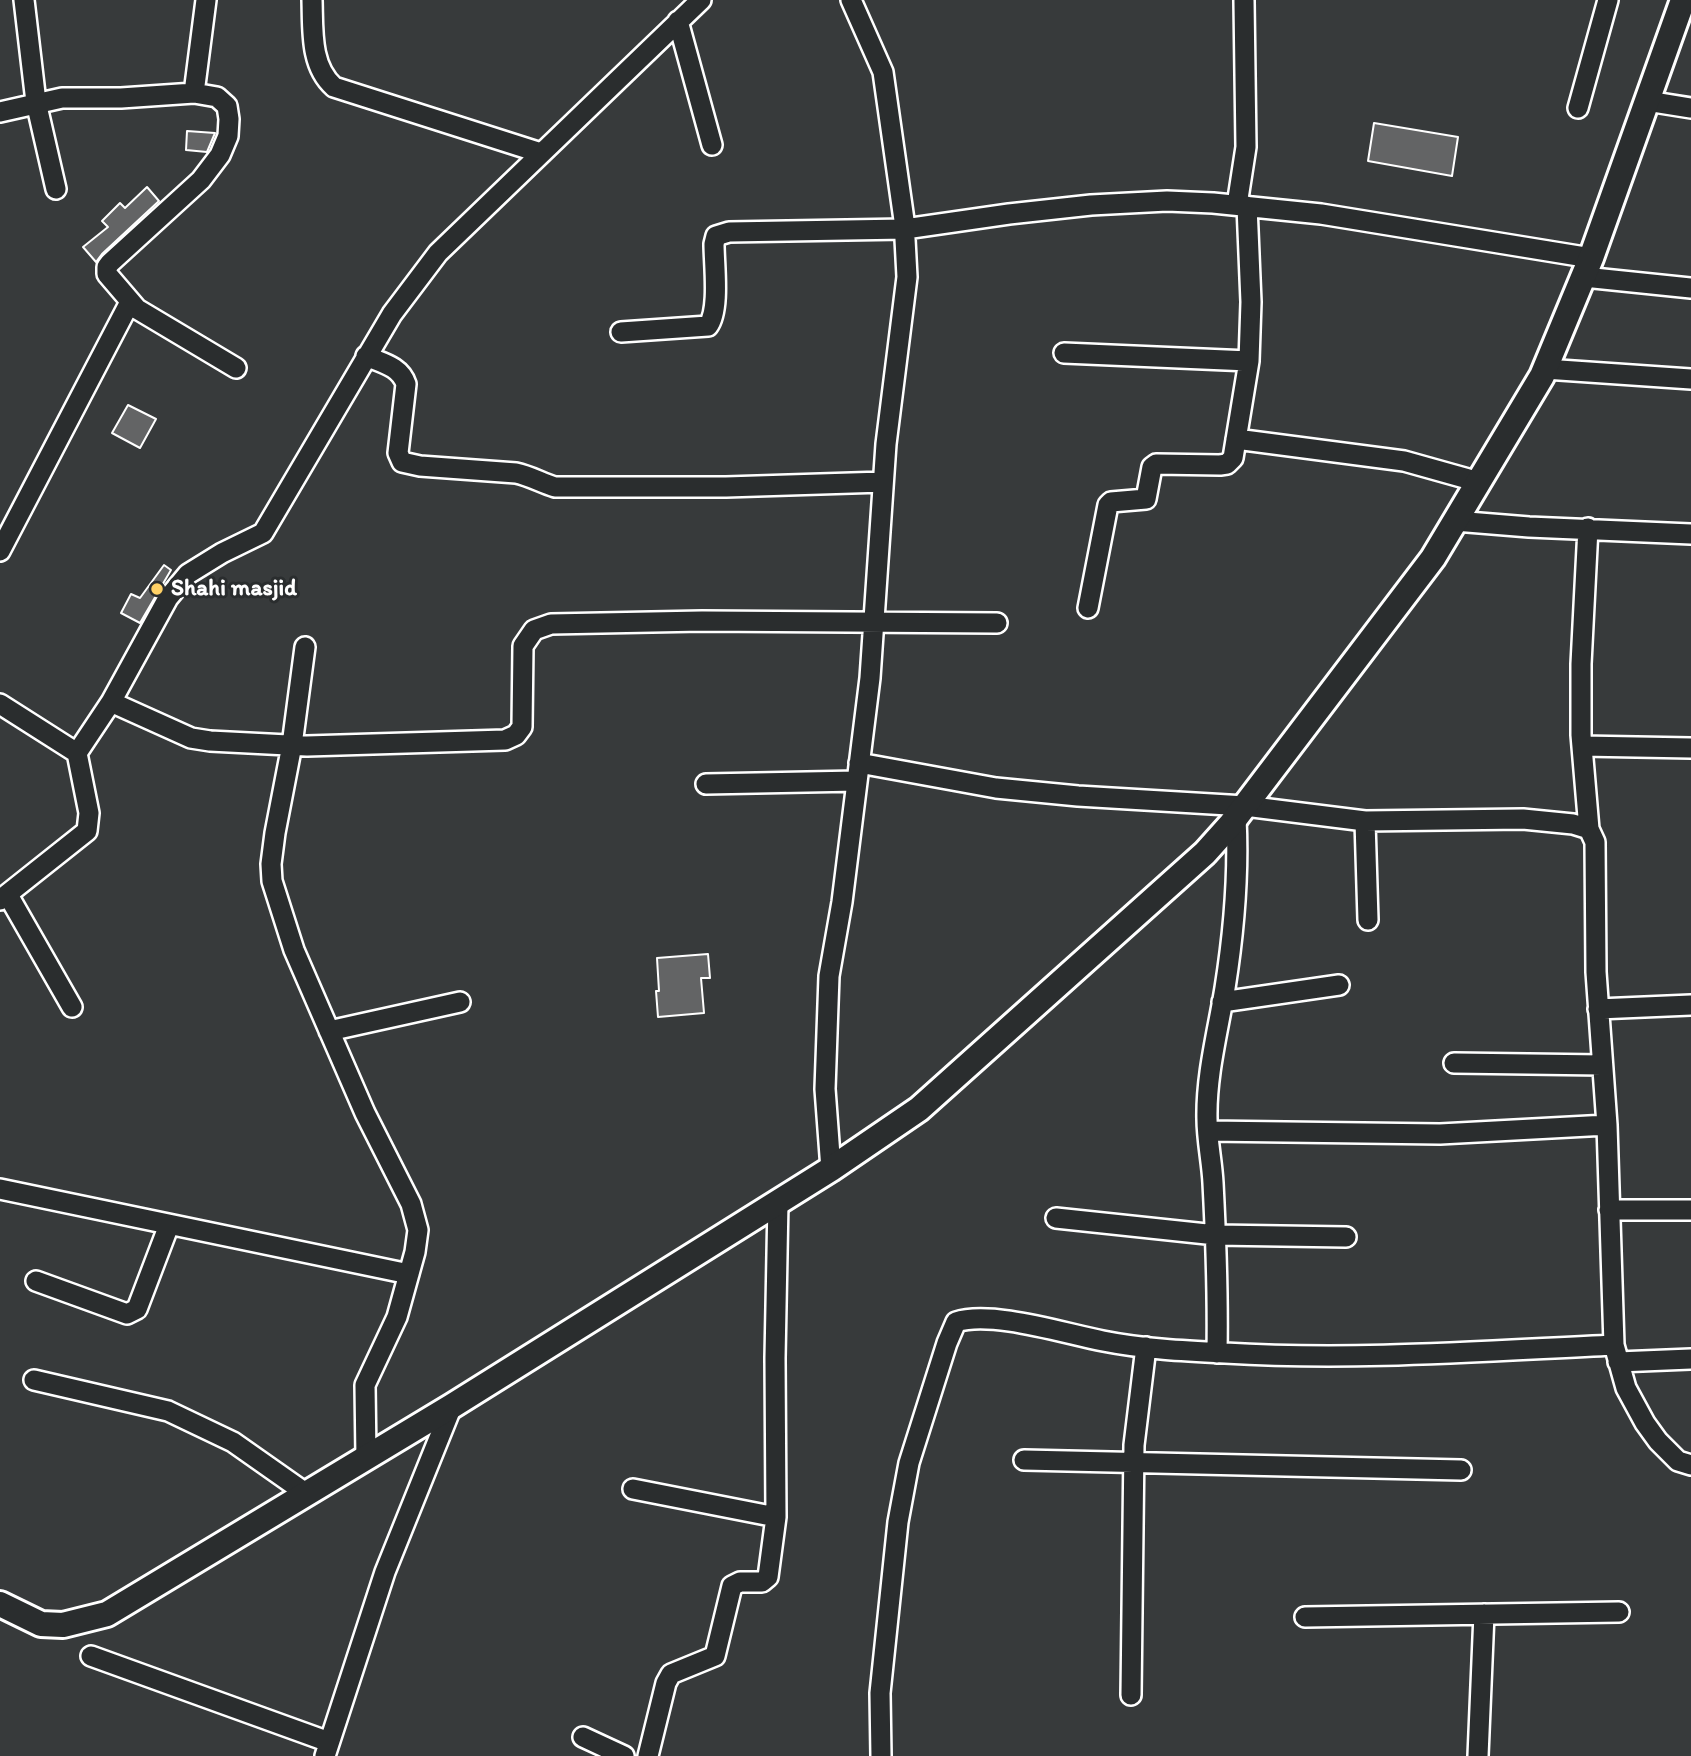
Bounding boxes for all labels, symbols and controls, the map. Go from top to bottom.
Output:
place label: Shahi masjid [171,575,297,603]
marker: Shahi masjid [149,581,165,597]

